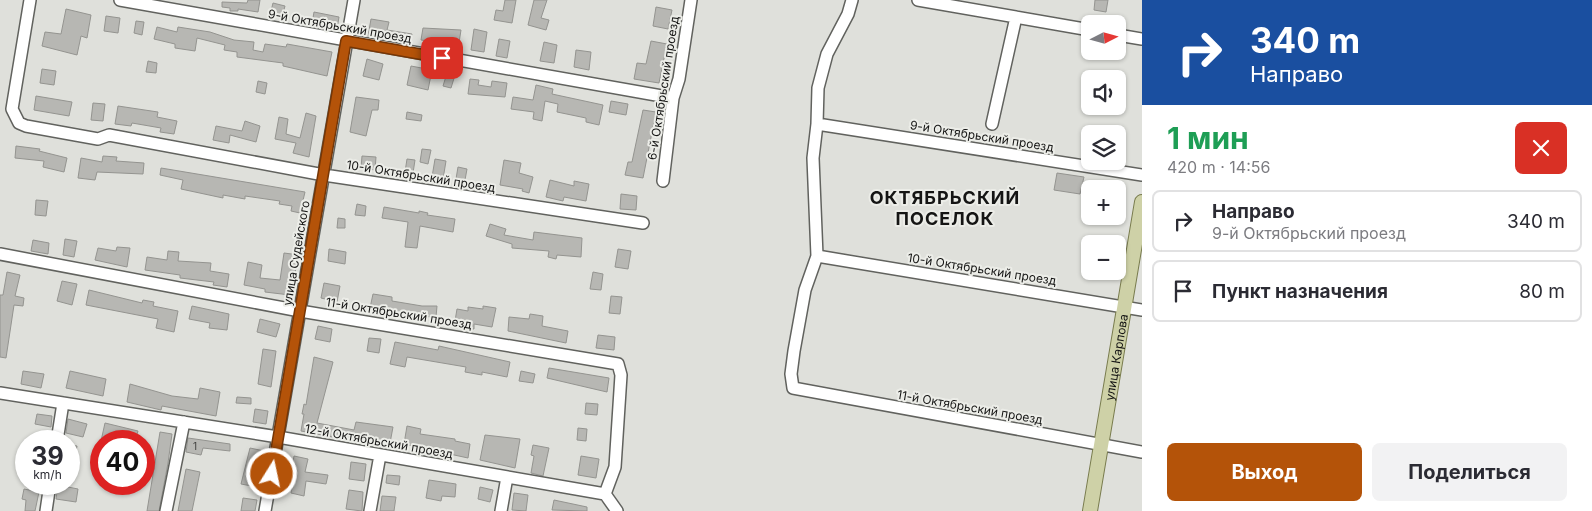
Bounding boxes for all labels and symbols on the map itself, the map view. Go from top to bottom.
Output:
street label: 9-й Октябрьский проезд [267,6,413,46]
street label: 6-й Октябрьский проезд [644,15,682,161]
north arrow [1081,15,1126,60]
pin [421,37,463,79]
street label: 9-й Октябрьский проезд [909,117,1055,155]
street label: 10-й Октябрьский проезд [345,157,497,195]
district label: ОКТЯБРЬСКИЙ ПОСЕЛОК [870,187,1020,229]
street label: улица Судейского [279,199,313,307]
street label: 10-й Октябрьский проезд [906,250,1058,288]
street label: 11-й Октябрьский проезд [325,294,474,332]
street label: улица Карпова [1101,313,1131,402]
street label: 11-й Октябрьский проезд [896,387,1045,427]
street label: 12-й Октябрьский проезд [304,421,455,462]
speed limit sign: 40 [90,430,155,495]
house number: 1 [193,440,197,452]
position arrow [245,447,297,499]

